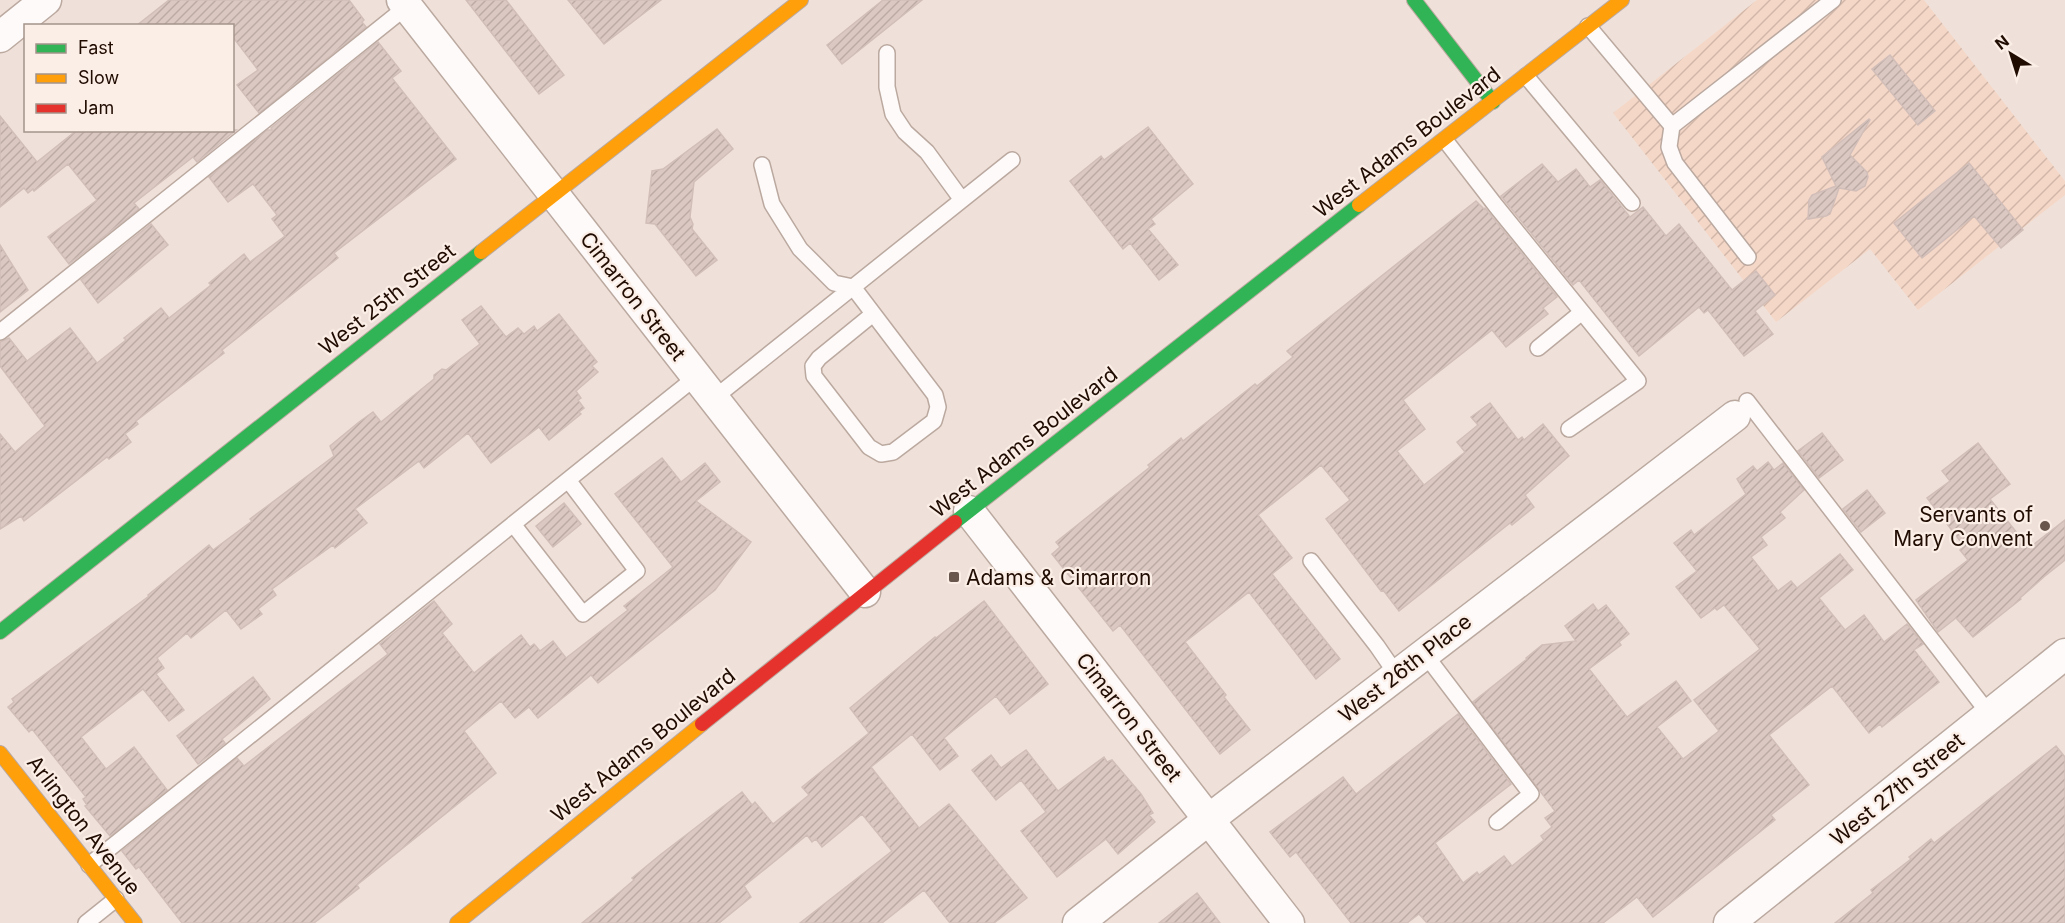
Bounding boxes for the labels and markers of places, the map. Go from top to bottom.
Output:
place label: Servants of Mary Convent [1893,502,2033,551]
marker: Servants of Mary Convent [2038,519,2052,533]
place label: Adams & Cimarron [966,565,1151,590]
marker: Adams & Cimarron [947,570,961,584]

